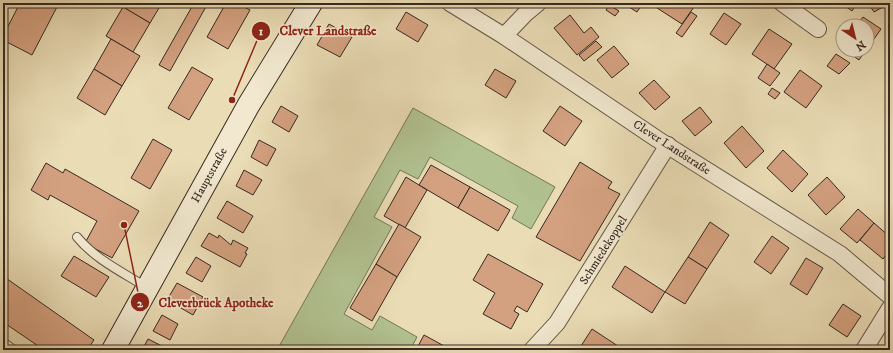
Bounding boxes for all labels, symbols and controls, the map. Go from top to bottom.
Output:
callout: Clever Landstraße [251,18,384,43]
north arrow [835,18,875,58]
text: Clever Landstraße [280,23,377,39]
text: 1 [259,24,264,39]
text: N [852,37,868,54]
street label: Clever Landstraße [630,117,713,178]
street label: Hauptstraße [188,145,231,205]
street label: Schmiedekoppel [576,213,631,287]
callout: Cleverbrück Apotheke [130,290,281,315]
text: Cleverbrück Apotheke [159,295,274,312]
text: 2 [137,296,144,311]

